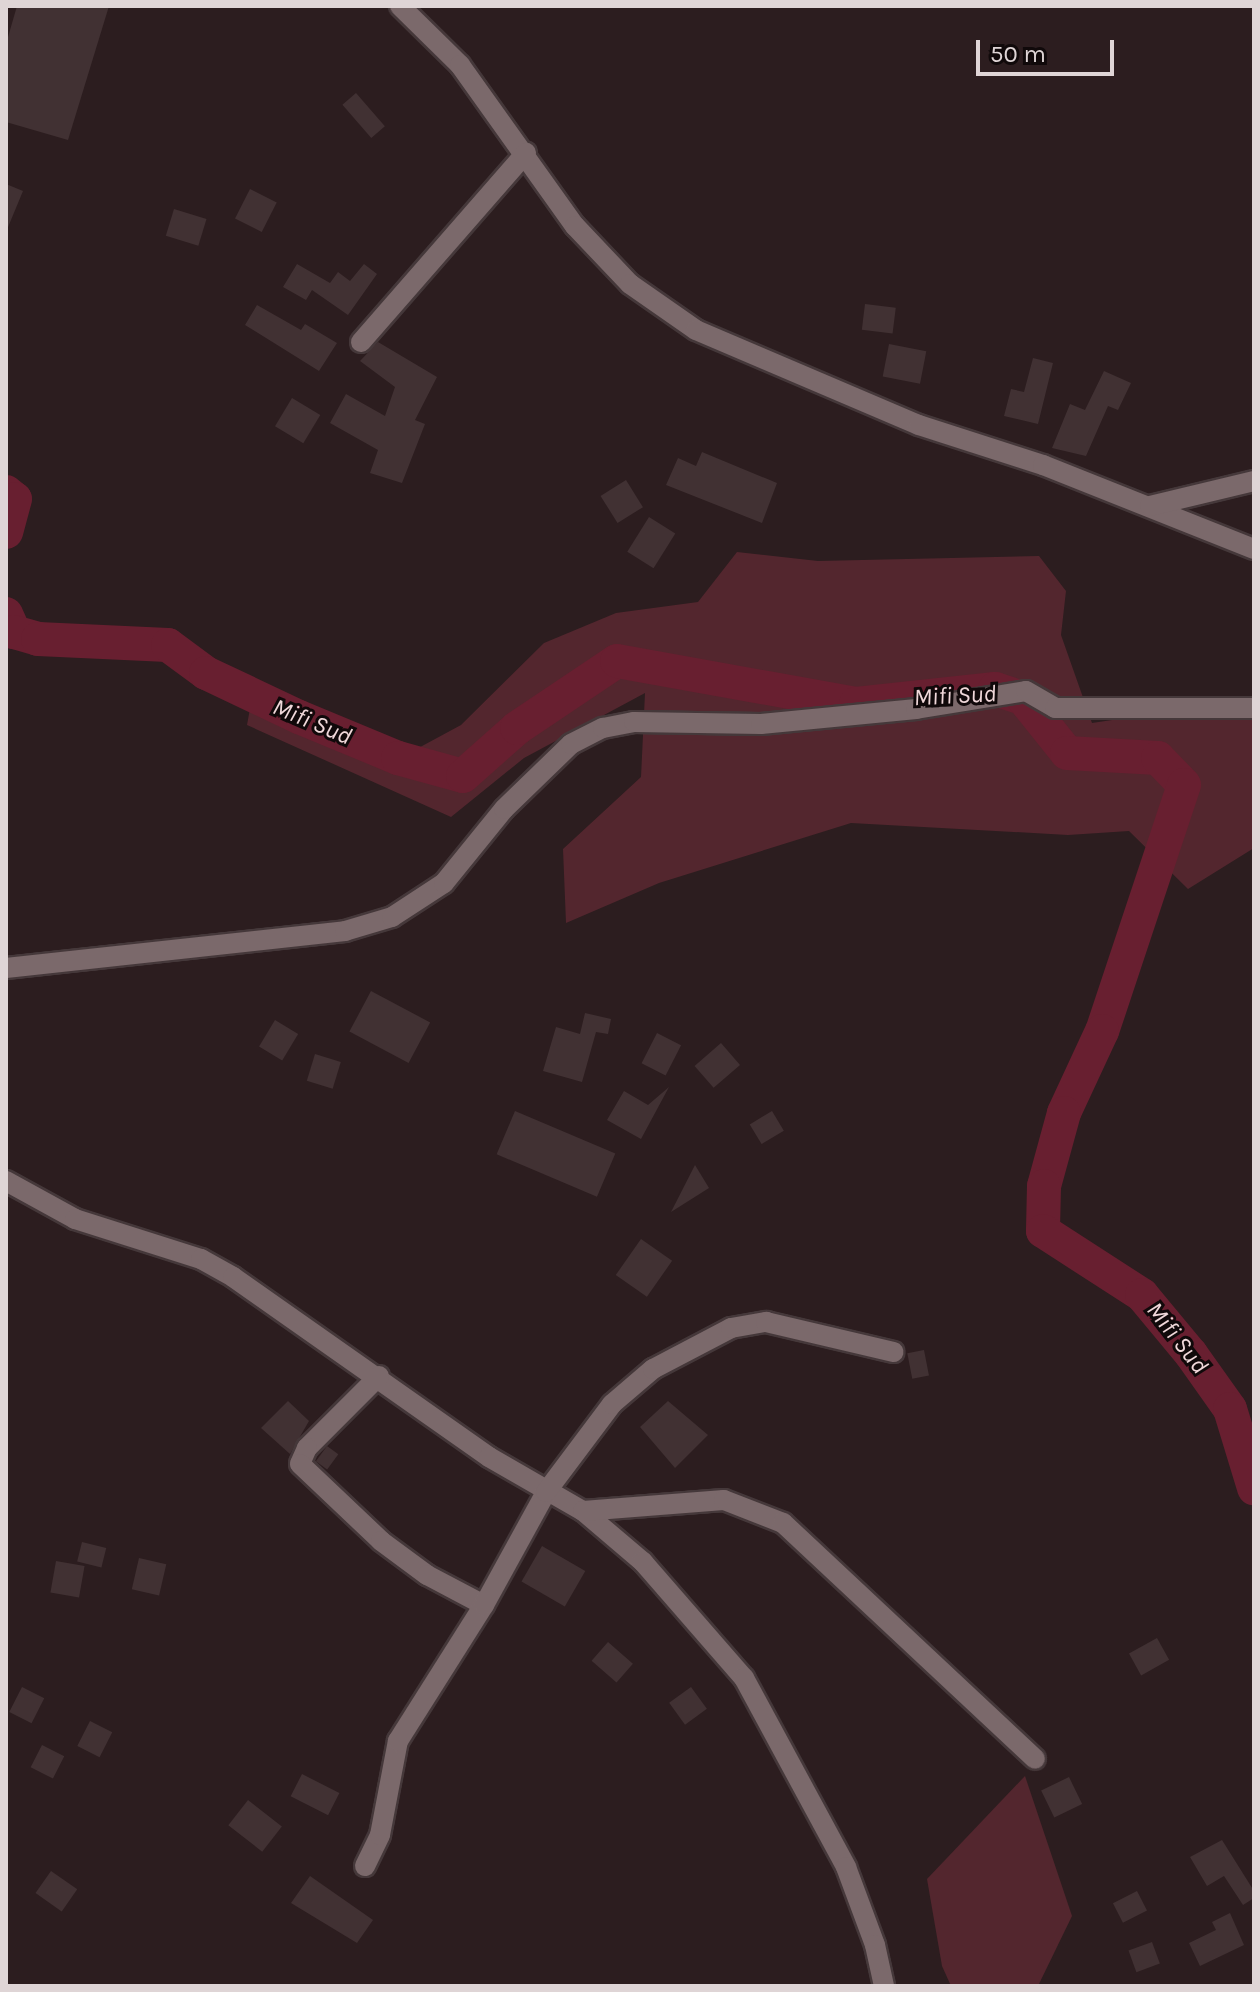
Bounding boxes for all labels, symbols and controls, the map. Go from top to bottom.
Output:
scale bar [980,24,1118,74]
text: 50 m [990,40,1046,68]
water label: Mifi Sud [913,679,997,713]
water label: Mifi Sud [268,693,356,751]
water label: Mifi Sud [1140,1297,1214,1379]

